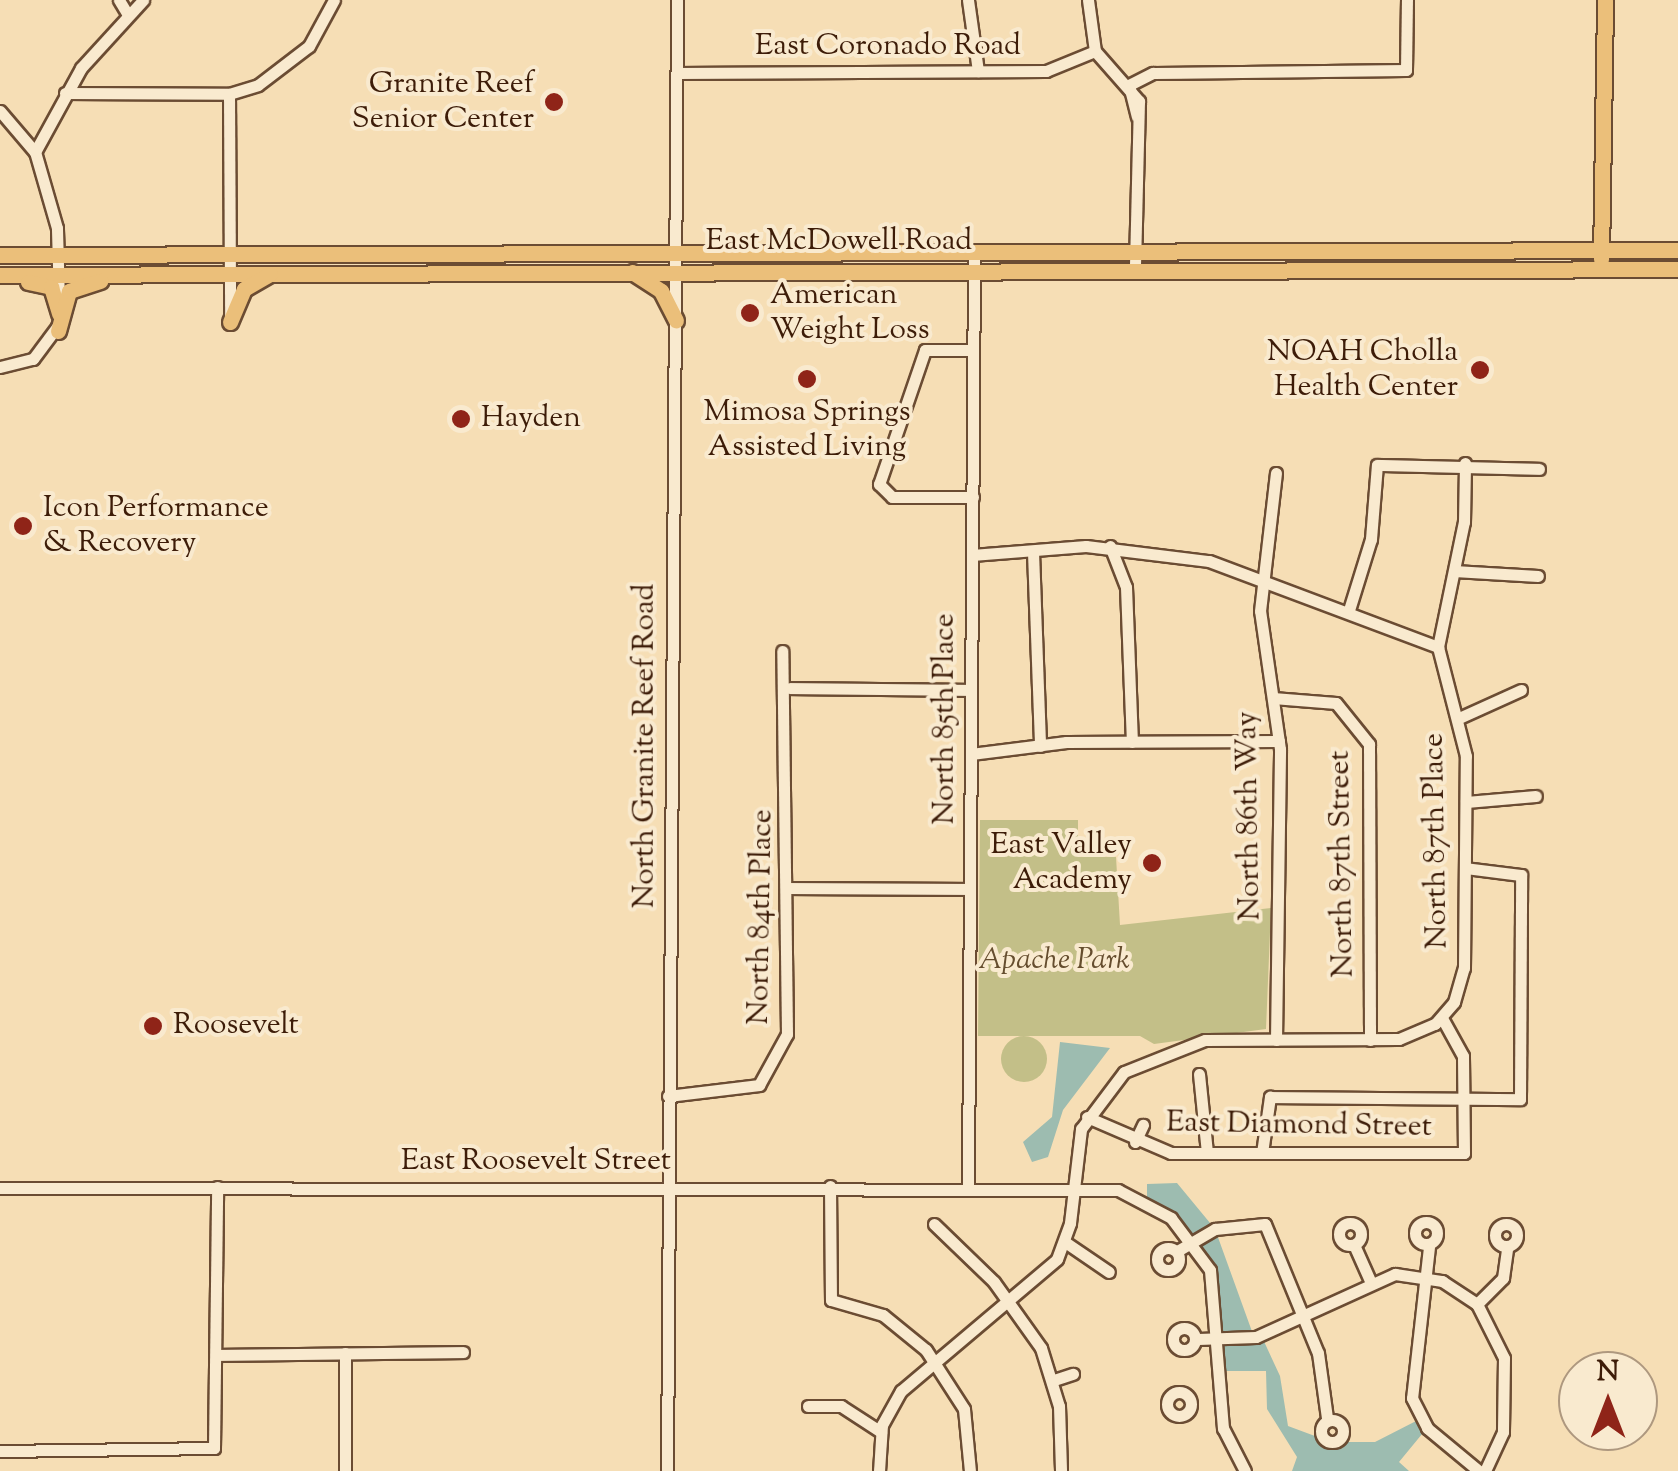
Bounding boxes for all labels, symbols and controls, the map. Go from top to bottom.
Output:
street label: East Coronado Road [755,29,1021,65]
place label: Granite Reef Senior Center [352,67,534,138]
marker: Granite Reef Senior Center [543,91,565,113]
street label: East McDowell Road [706,224,972,260]
place label: American Weight Loss [770,278,929,348]
marker: American Weight Loss [739,302,761,324]
place label: NOAH Cholla Health Center [1267,335,1458,406]
marker: NOAH Cholla Health Center [1467,357,1493,383]
marker: Mimosa Springs Assisted Living [796,368,818,390]
place label: Mimosa Springs Assisted Living [703,395,911,466]
place label: Hayden [481,401,581,437]
marker: Hayden [450,408,472,430]
place label: Icon Performance & Recovery [43,491,269,562]
marker: Icon Performance & Recovery [12,515,34,537]
street label: North Granite Reef Road [628,584,664,908]
street label: North 85th Place [928,613,964,825]
street label: North 86th Way [1230,711,1270,921]
street label: North 87th Place [1417,733,1457,949]
street label: North 87th Street [1323,750,1363,978]
street label: North 84th Place [742,809,782,1025]
place label: East Valley Academy [990,828,1132,898]
marker: East Valley Academy [1141,852,1163,874]
park label: Apache Park [978,943,1130,979]
place label: Roosevelt [173,1008,299,1044]
marker: Roosevelt [142,1015,164,1037]
street label: East Diamond Street [1166,1106,1432,1146]
street label: East Roosevelt Street [401,1144,671,1180]
north arrow [1558,1351,1658,1451]
text: N [1597,1353,1619,1393]

